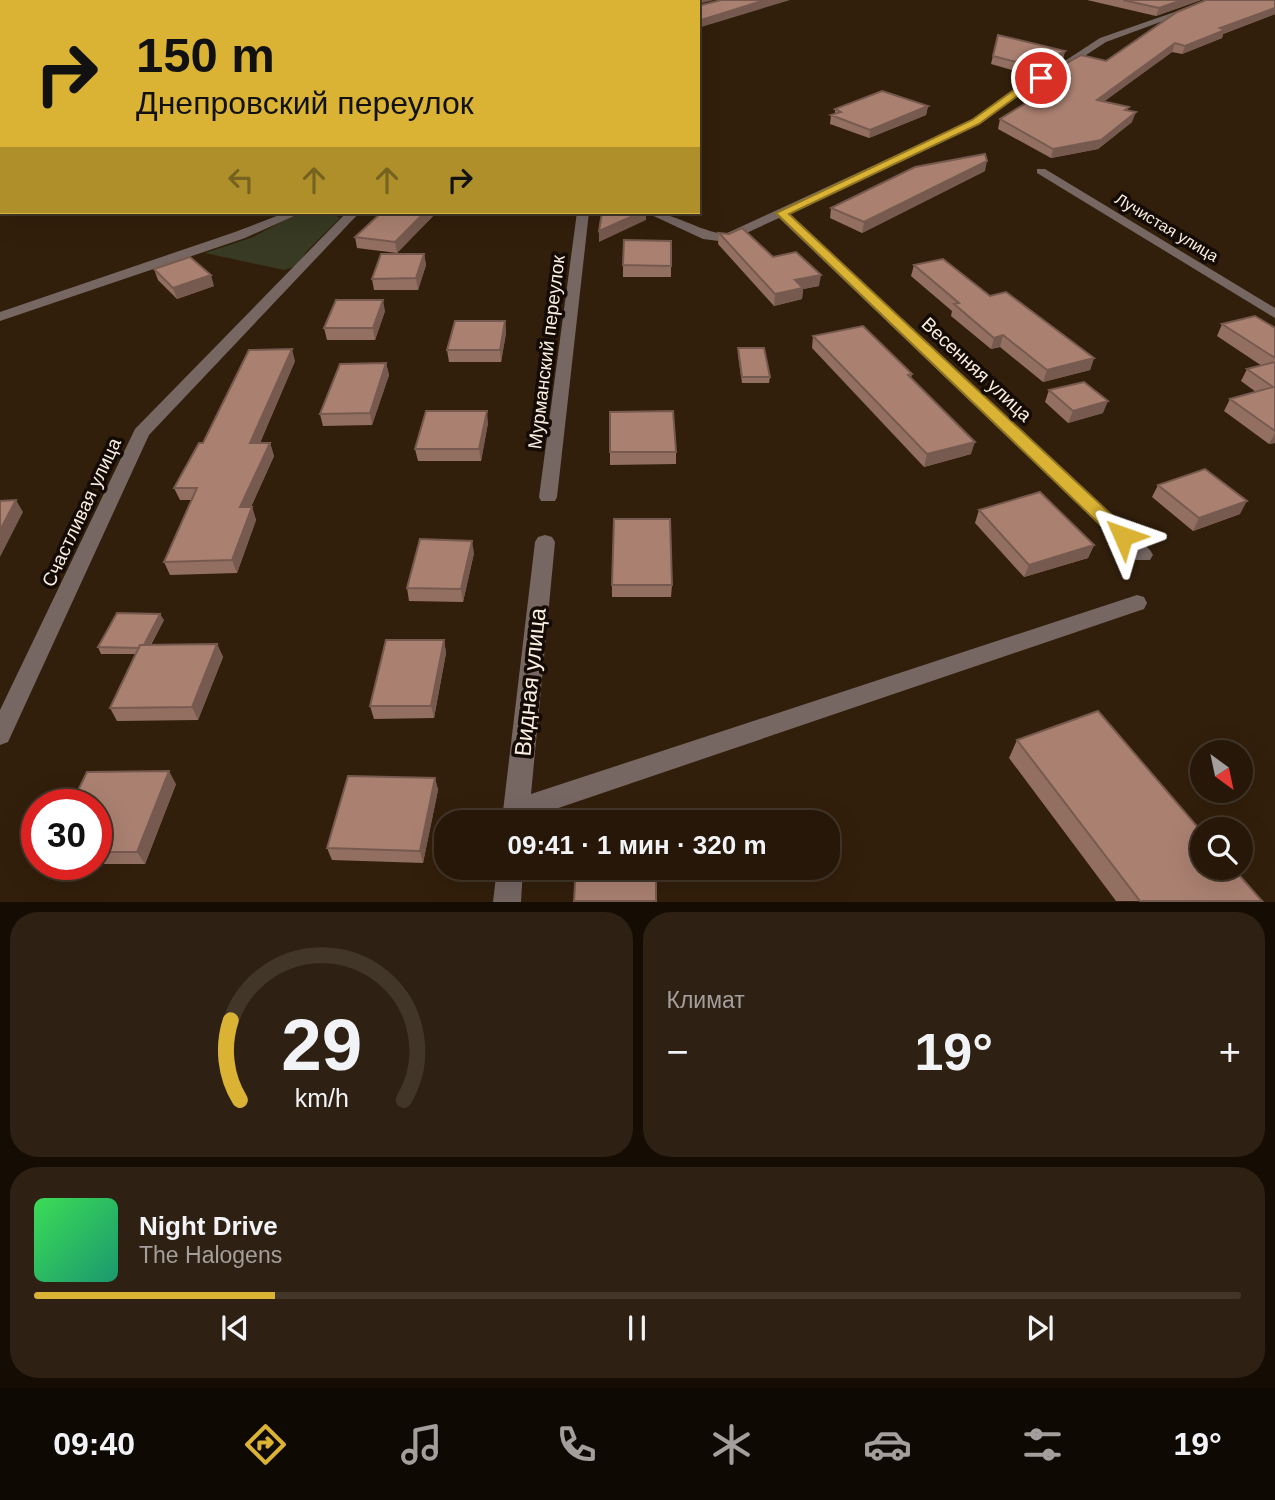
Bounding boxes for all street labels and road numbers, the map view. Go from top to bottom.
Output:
street label: Лучистая улица [1112,190,1221,265]
street label: Мурманский переулок [524,253,569,450]
street label: Весенняя улица [917,313,1036,426]
street label: Счастливая улица [38,434,125,590]
street label: Видная улица [509,606,551,758]

